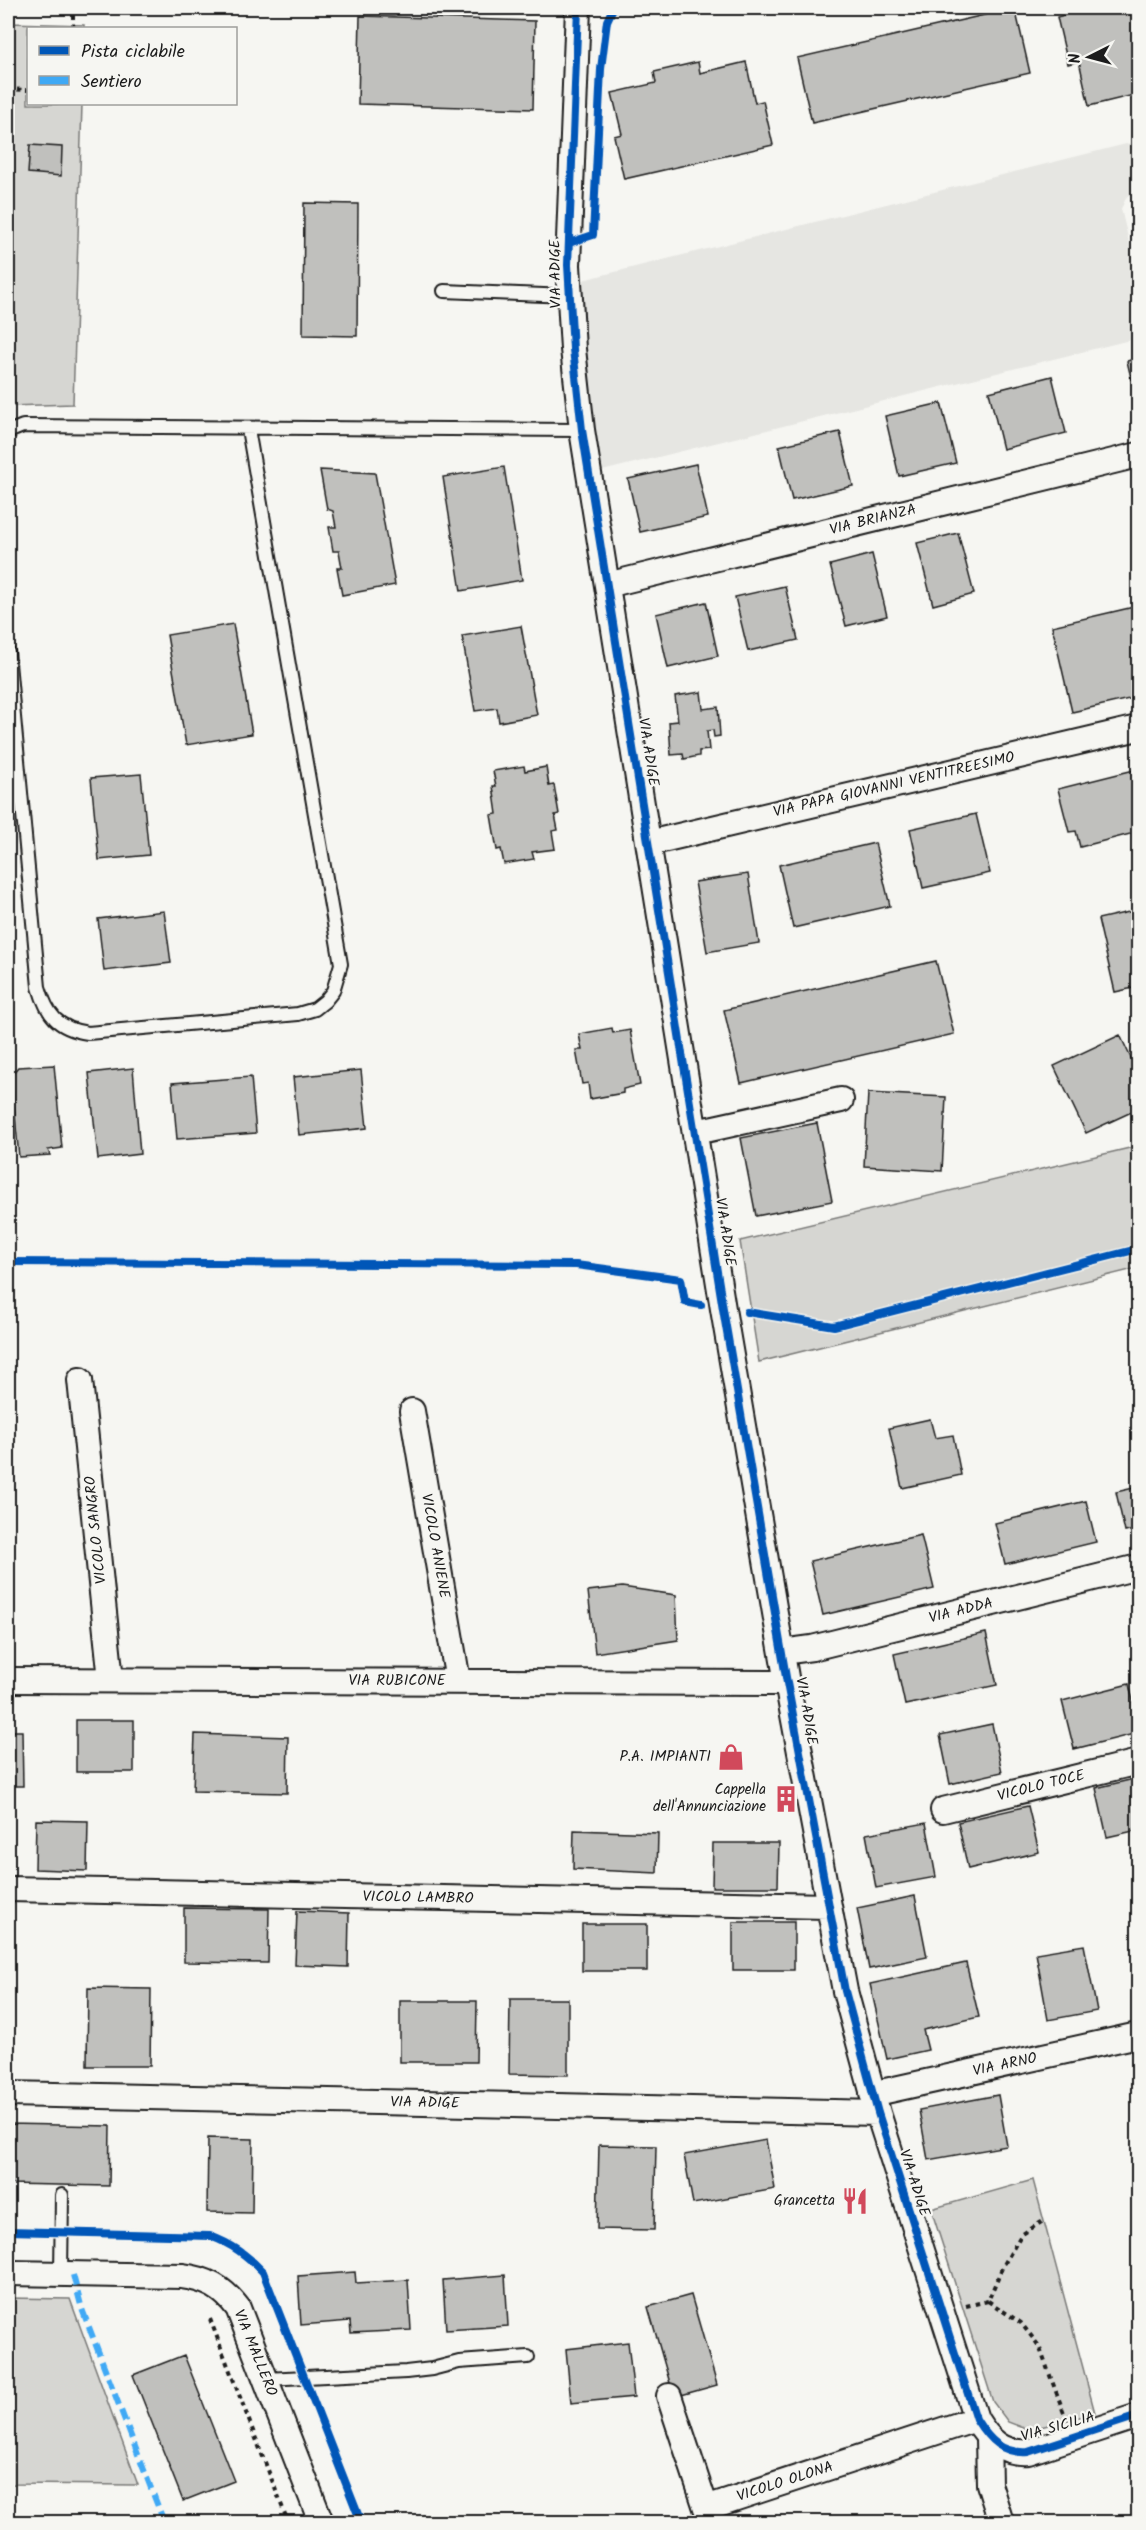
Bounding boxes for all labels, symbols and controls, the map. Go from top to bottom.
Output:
legend [27,27,237,105]
north arrow [1059,27,1119,87]
text: Pista ciclabile [81,38,185,67]
text: N [1063,52,1089,65]
text: Sentiero [81,68,142,97]
street label: VIA ADIGE [543,238,569,309]
street label: VIA BRIANZA [827,498,919,542]
street label: VIA ADIGE [631,716,665,789]
street label: VIA PAPA GIOVANNI VENTITREESIMO [771,746,1017,824]
street label: VIA ADIGE [708,1196,742,1269]
street label: VICOLO SANGRO [78,1475,114,1585]
street label: VICOLO ANIENE [414,1492,456,1601]
street label: VIA ADDA [926,1591,996,1631]
street label: VIA RUBICONE [349,1669,447,1693]
street label: VIA ADIGE [788,1675,824,1748]
shop icon: P.A. IMPIANTI [716,1742,746,1772]
place label: P.A. IMPIANTI [619,1745,711,1769]
street label: VICOLO TOCE [995,1763,1088,1808]
place label: Cappella dell'Annunciazione [653,1778,766,1819]
building icon: Cappella dell'Annunciazione [771,1784,801,1814]
street label: VICOLO LAMBRO [362,1885,474,1911]
street label: VIA ARNO [971,2047,1039,2083]
street label: VIA ADIGE [390,2090,461,2116]
street label: VIA ADIGE [892,2146,936,2221]
restaurant icon: Grancetta [840,2186,870,2216]
place label: Grancetta [774,2189,835,2213]
street label: VIA MALLERO [227,2306,283,2400]
street label: VIA SICILIA [1018,2405,1098,2449]
street label: VICOLO OLONA [734,2455,836,2509]

